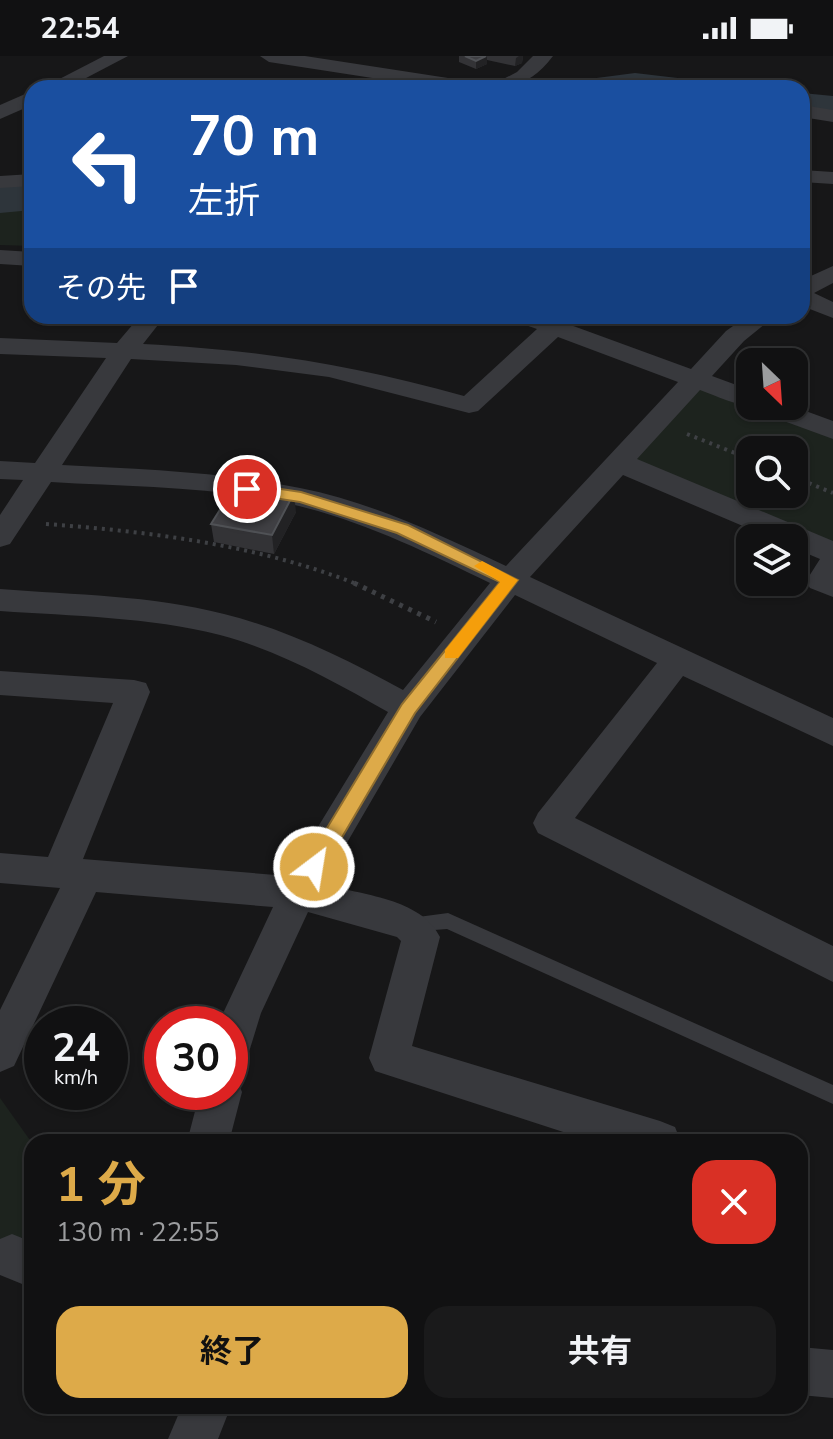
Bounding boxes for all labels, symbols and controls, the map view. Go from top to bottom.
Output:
text: 22:54 [40,8,119,49]
text: 70 m [188,98,319,175]
icon: left [56,112,160,216]
text: 左折 [188,177,260,226]
icon: arrive [162,264,206,308]
text: その先 [56,268,146,309]
north arrow [736,348,808,420]
map controls [736,348,808,596]
button: search [736,436,808,508]
pin [213,455,281,523]
icon: arrive [225,467,269,511]
button: layers [736,524,808,596]
position arrow [272,825,356,909]
speed limit sign: 30 [144,1006,248,1110]
text: 24 [52,1021,100,1075]
text: km/h [54,1064,98,1091]
text: 1 分 [56,1152,146,1218]
button: close [692,1160,776,1244]
text: 130 m · 22:55 [56,1215,219,1250]
button: 終了 [56,1306,408,1398]
button: 共有 [424,1306,776,1398]

